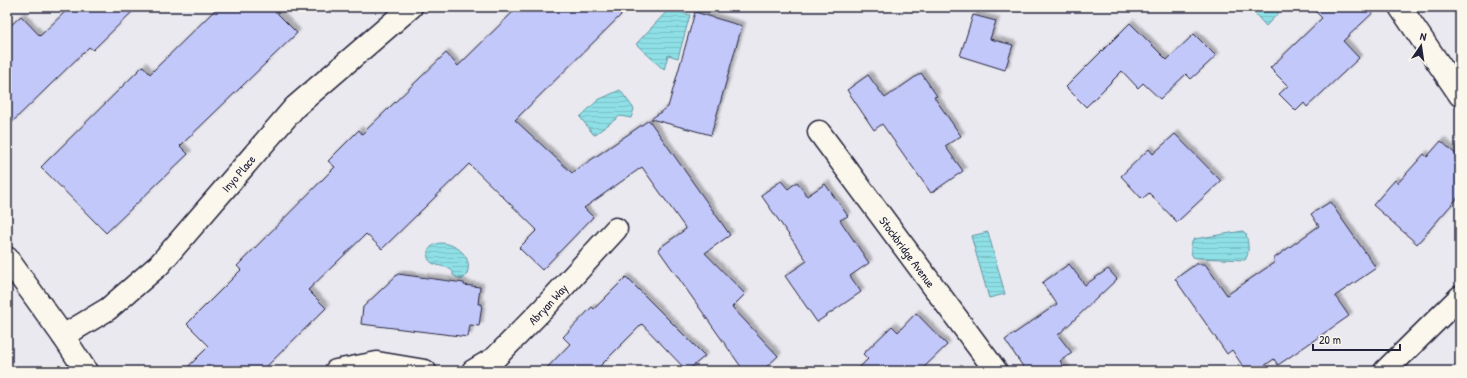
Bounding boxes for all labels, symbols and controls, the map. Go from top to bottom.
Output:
north arrow [1401,26,1441,66]
text: N [1419,29,1428,44]
street label: Inyo Place [217,151,259,195]
street label: Stockbridge Avenue [876,213,940,291]
street label: Abryan Way [524,280,571,328]
scale bar [1313,326,1400,352]
text: 20 m [1319,331,1341,348]

